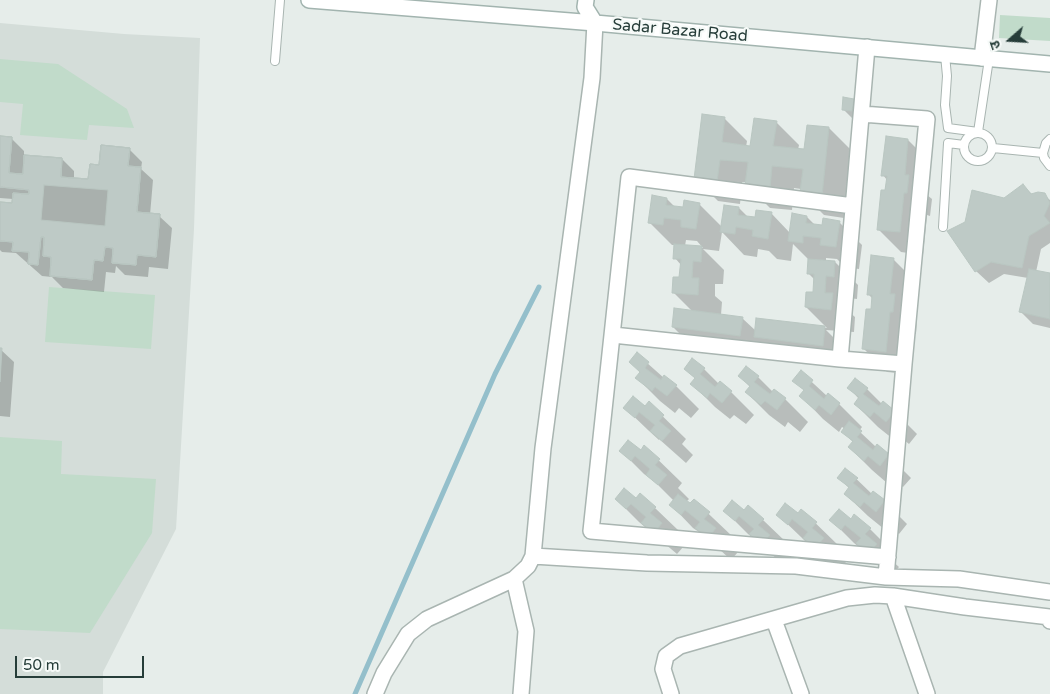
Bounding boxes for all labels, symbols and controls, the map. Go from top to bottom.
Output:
north arrow [985,15,1035,65]
street label: Sadar Bazar Road [612,16,748,46]
text: उ [986,38,1005,52]
scale bar [18,646,146,678]
text: 50 m [23,656,60,674]

